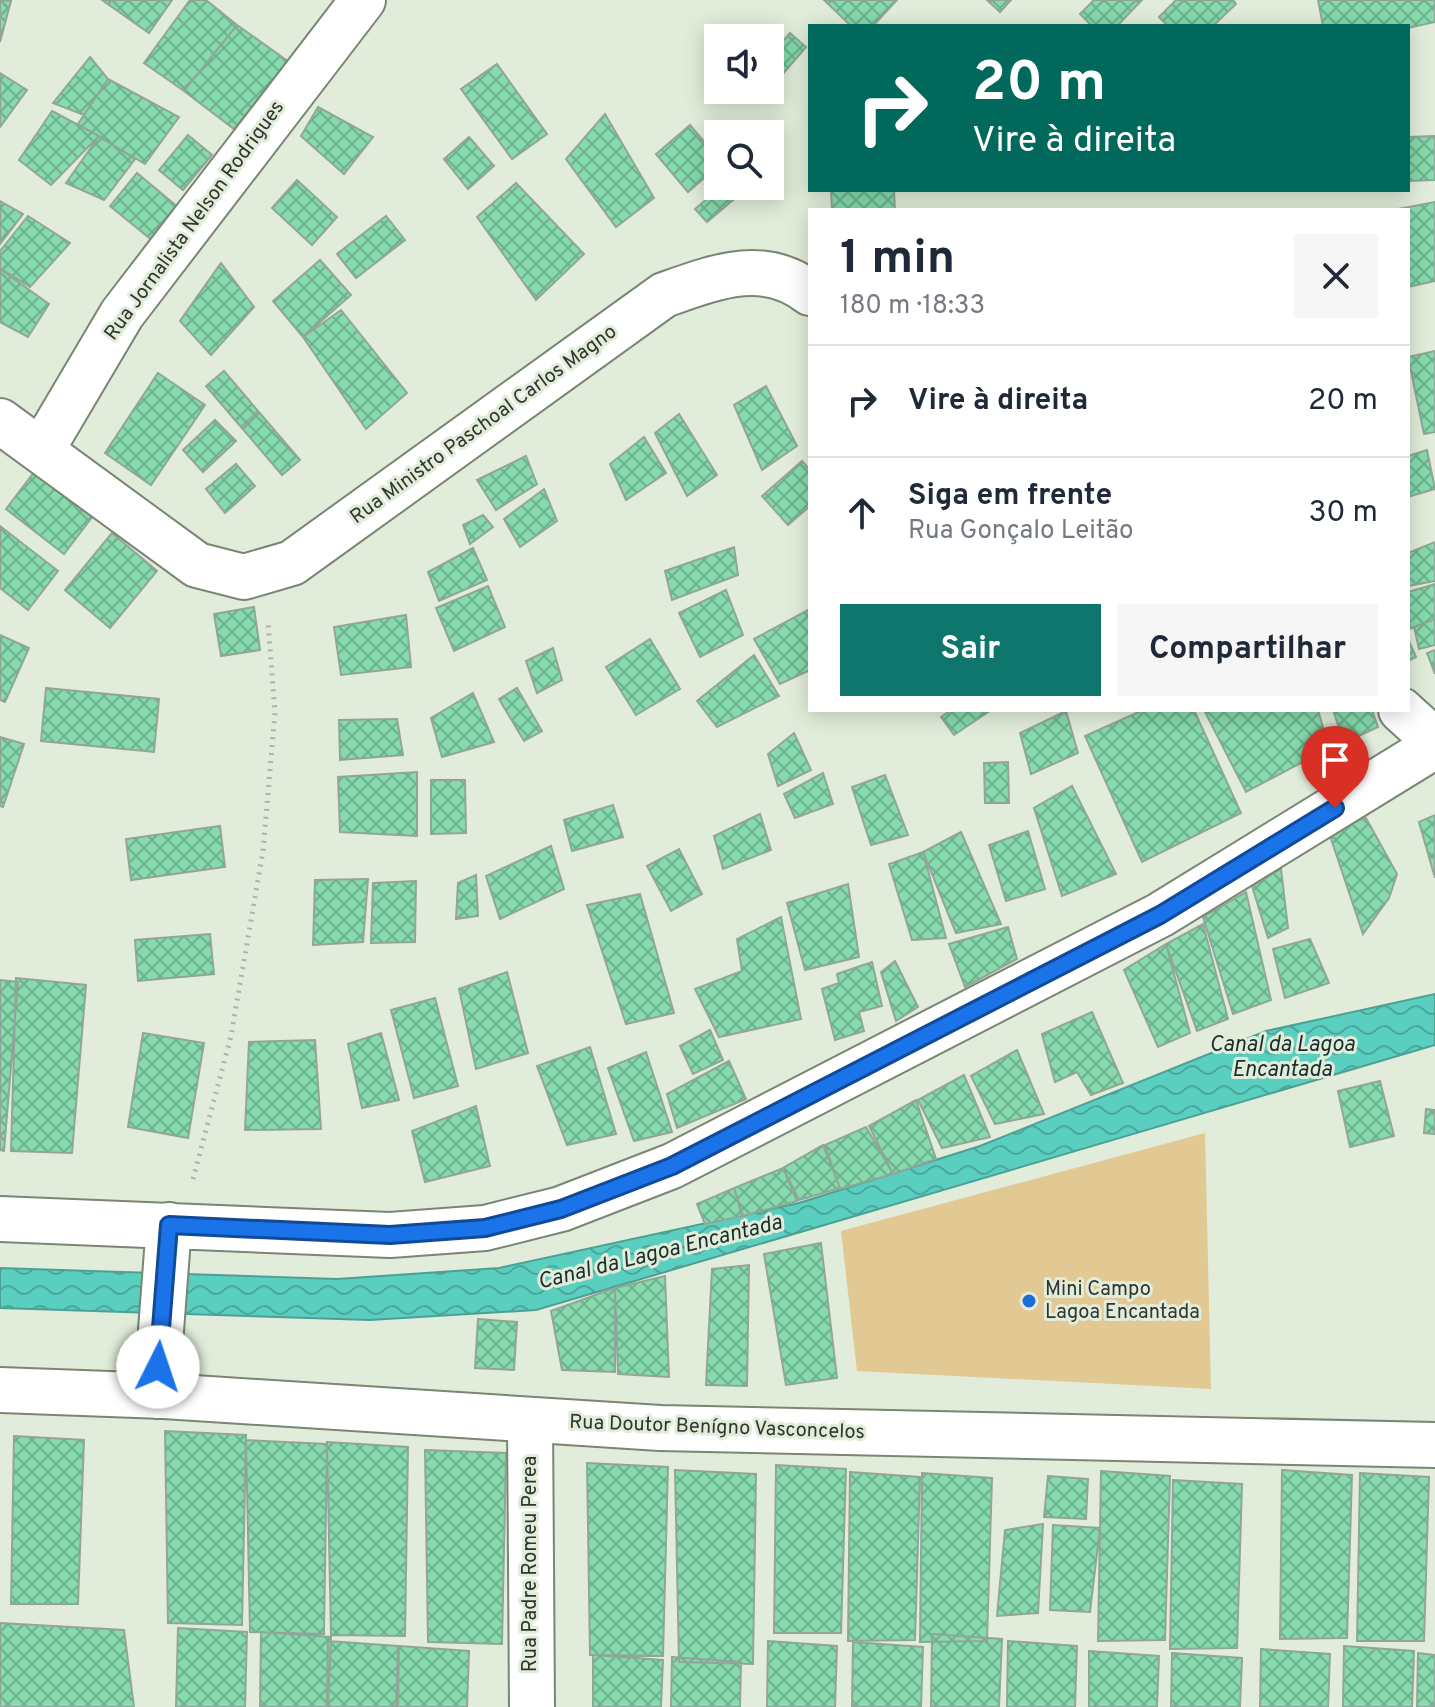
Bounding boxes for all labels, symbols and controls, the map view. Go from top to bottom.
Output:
map controls [704,24,784,200]
button: sound [704,24,784,104]
text: 20 m [972,50,1106,120]
icon: right [840,56,944,160]
street label: Rua Jornalista Nelson Rodrigues [99,96,291,346]
text: Vire à direita [972,119,1176,165]
button: search [704,120,784,200]
text: 1 min [840,230,955,290]
button: close [1294,234,1378,318]
text: 180 m · 18:33 [840,290,985,323]
street label: Rua Ministro Paschoal Carlos Magno [345,319,623,531]
icon: right [840,379,884,423]
text: Vire à direita [908,383,1088,420]
text: 20 m [1308,383,1378,420]
text: Siga em frente [908,478,1112,515]
icon: ahead [840,491,884,535]
text: 30 m [1309,495,1378,532]
text: Rua Gonçalo Leitão [908,515,1134,548]
button: Sair [840,604,1101,696]
button: Compartilhar [1117,604,1378,696]
pin [1301,726,1369,808]
icon: arrive [1313,738,1357,782]
water label: Canal da Lagoa Encantada [1209,1032,1356,1084]
water label: Canal da Lagoa Encantada [535,1209,786,1296]
place label: Mini Campo Lagoa Encantada [1045,1277,1200,1326]
marker: Mini Campo Lagoa Encantada [1020,1292,1038,1310]
position arrow [116,1325,200,1409]
street label: Rua Doutor Benígno Vasconcelos [569,1410,865,1446]
street label: Rua Padre Romeu Perea [518,1456,544,1672]

